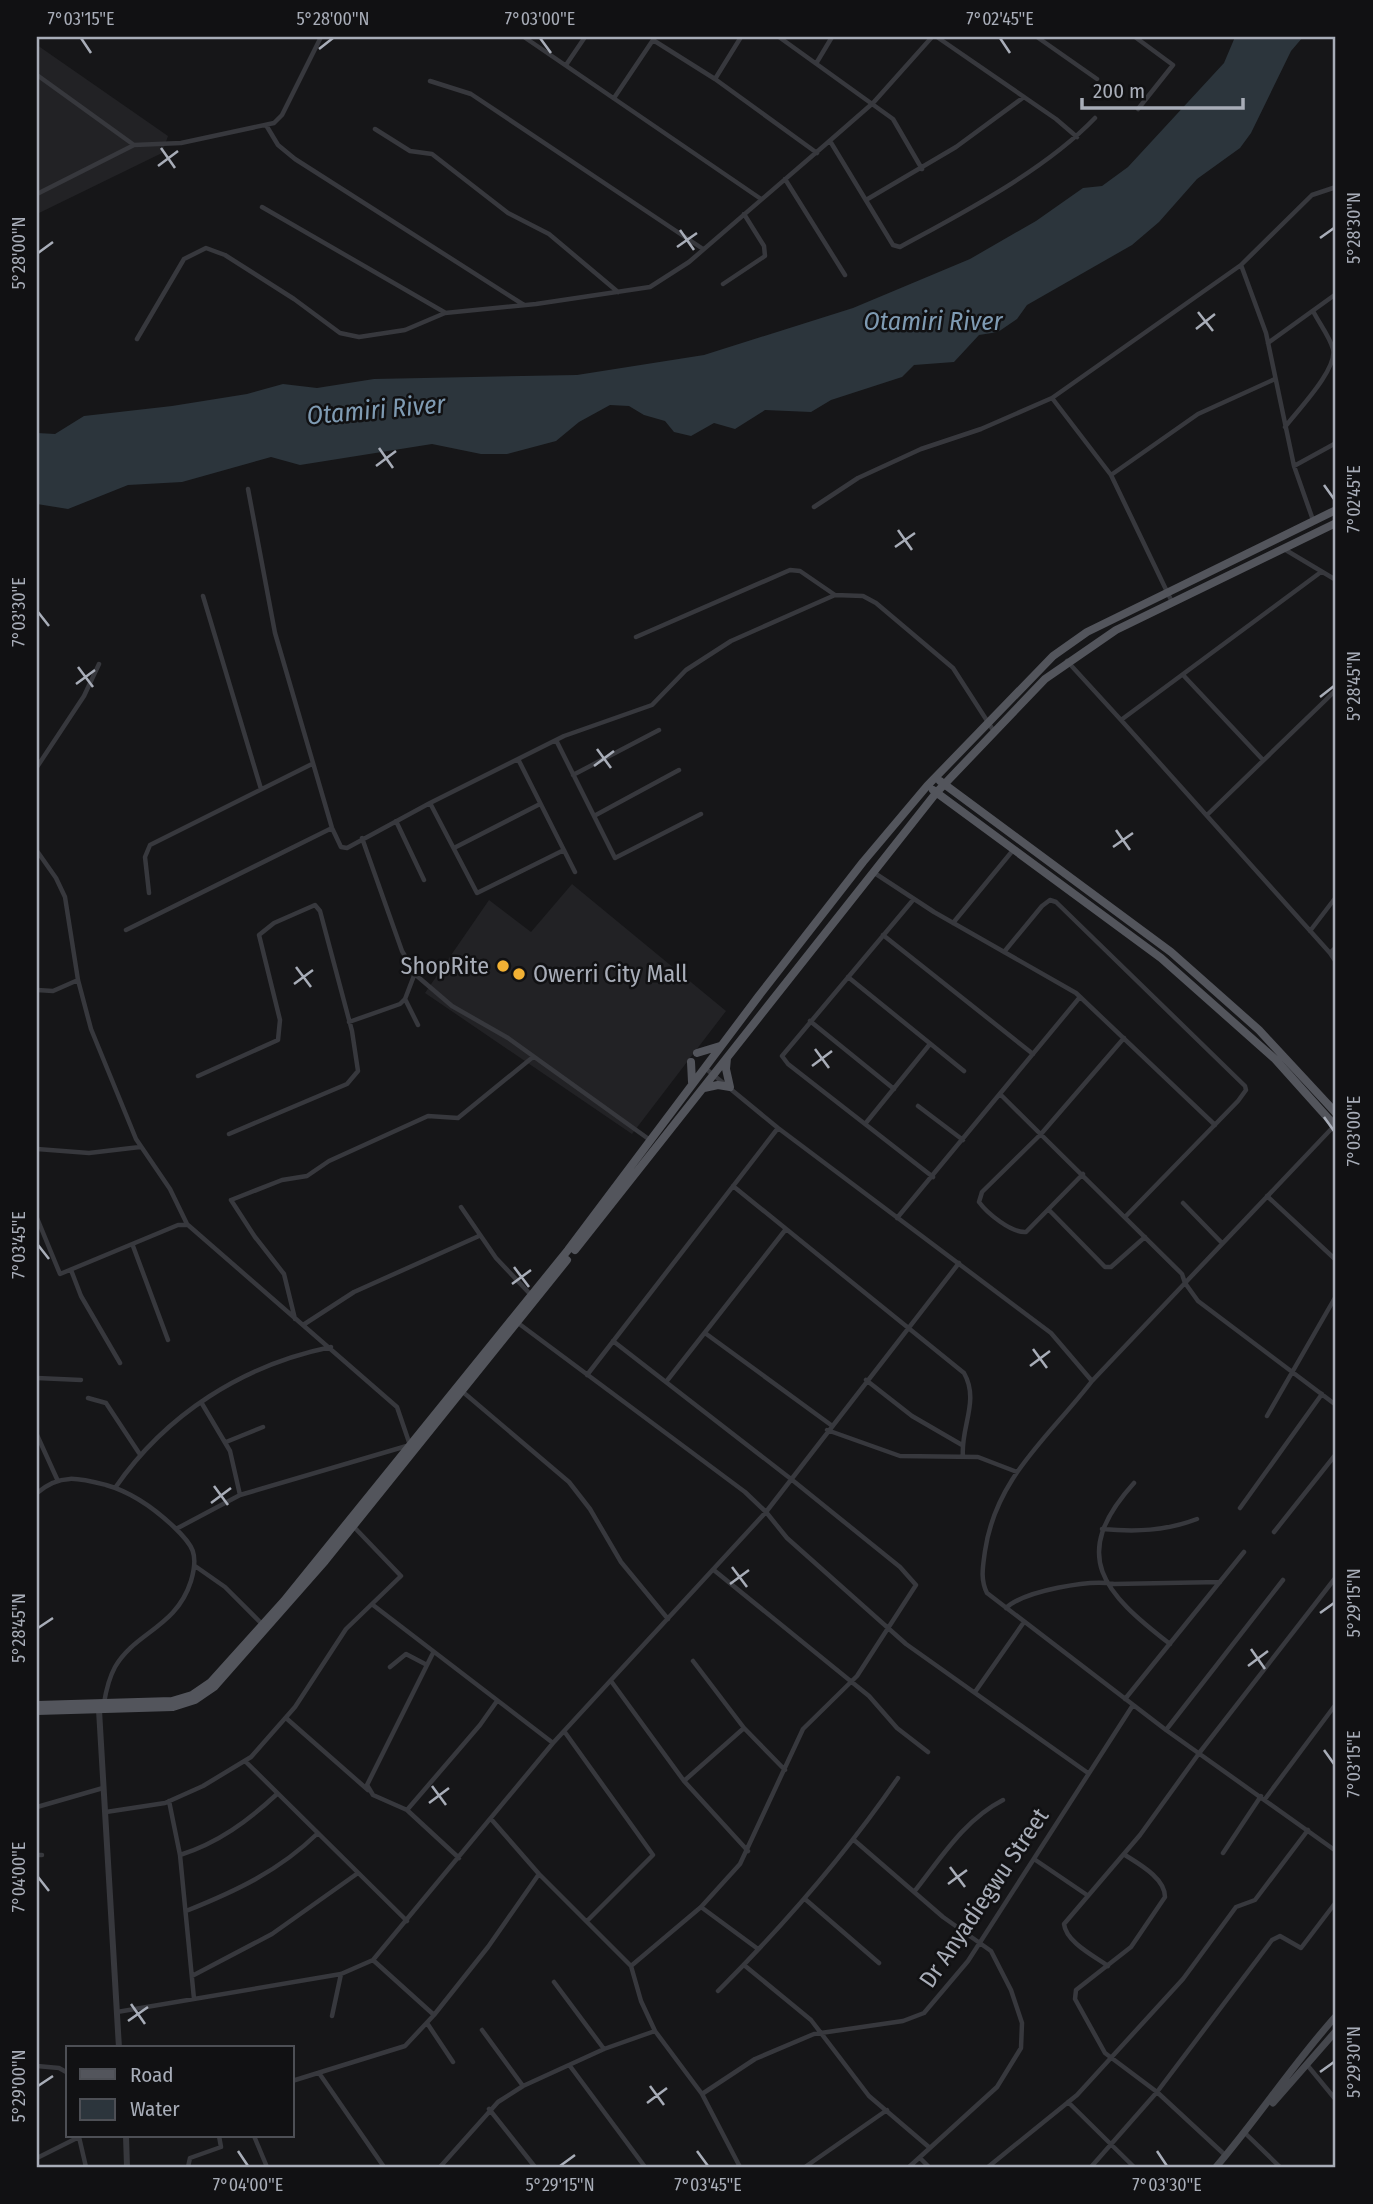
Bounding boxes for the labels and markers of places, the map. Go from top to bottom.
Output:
place label: ShopRite [401,952,489,980]
marker: ShopRite [495,958,511,974]
place label: Owerri City Mall [533,960,688,988]
marker: Owerri City Mall [511,966,527,982]

